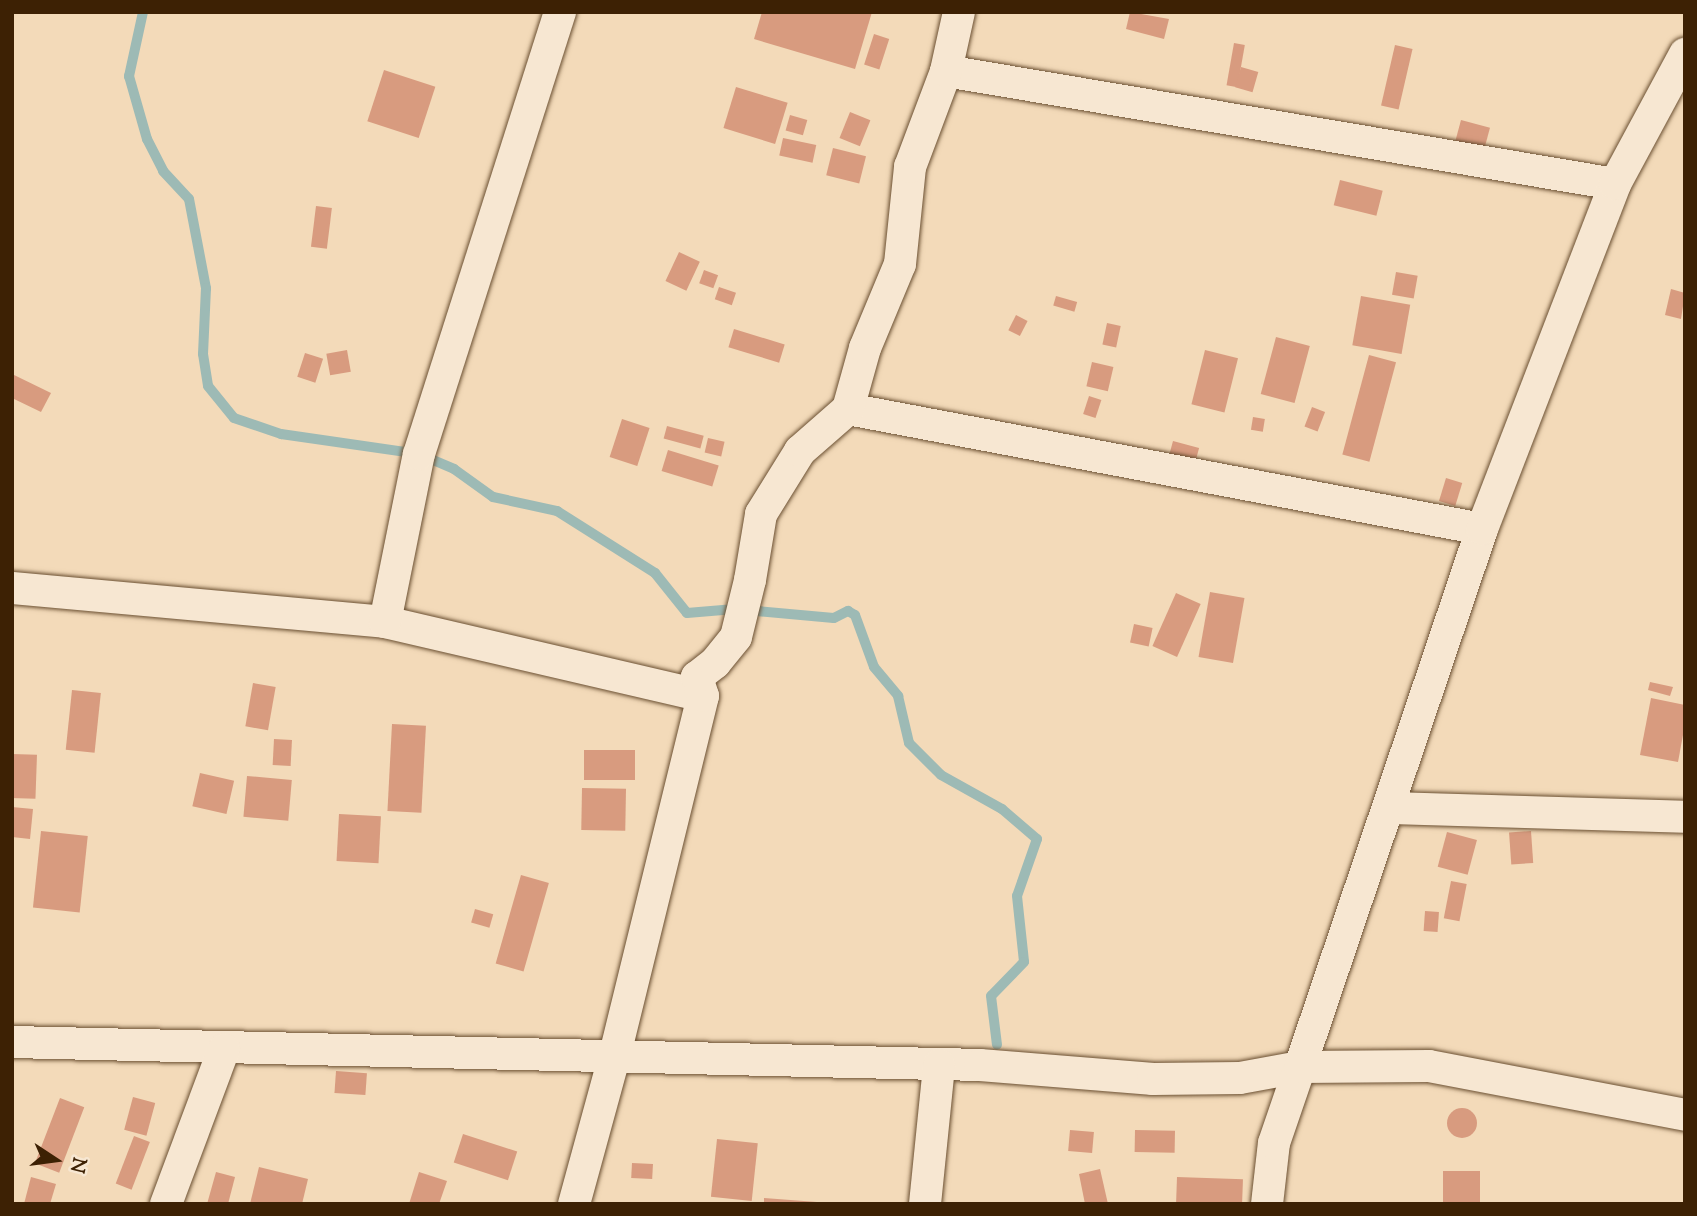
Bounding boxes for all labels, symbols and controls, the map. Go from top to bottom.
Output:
north arrow [21,1125,91,1195]
text: N [62,1154,92,1175]

